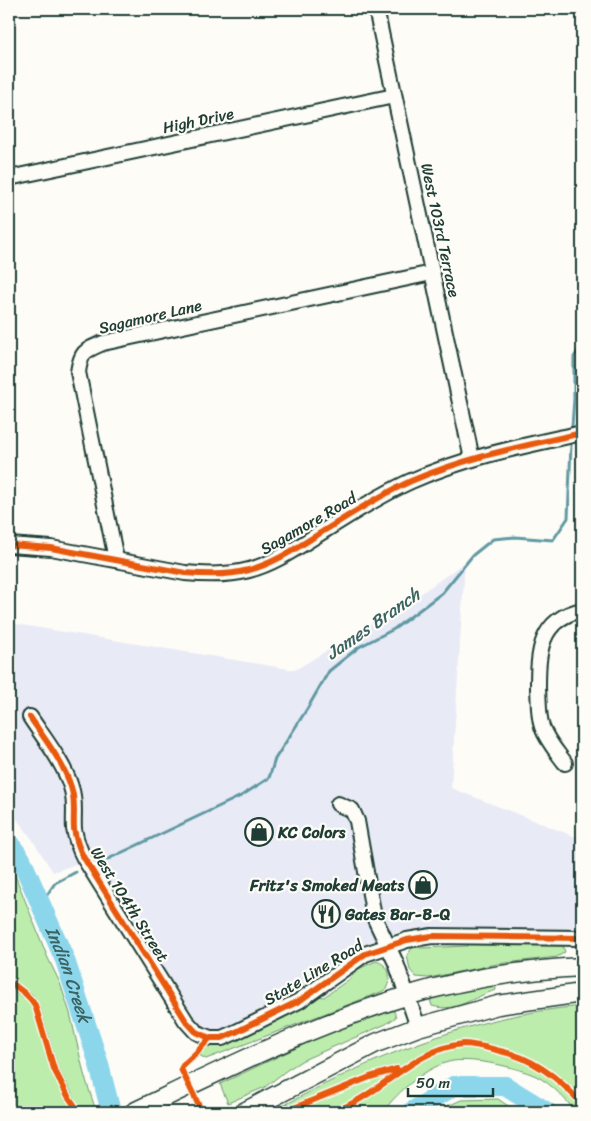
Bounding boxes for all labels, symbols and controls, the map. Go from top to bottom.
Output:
street label: High Drive [160,99,237,142]
street label: West 103rd Terrace [412,160,469,300]
street label: Sagamore Lane [96,290,205,342]
street label: Sagamore Road [254,483,363,563]
water label: James Branch [319,579,428,669]
shop icon: KC Colors [244,817,274,847]
place label: KC Colors [277,818,346,847]
street label: West 104th Street [82,841,177,968]
shop icon: Fritz's Smoked Meats [408,870,438,900]
place label: Fritz's Smoked Meats [249,871,404,900]
restaurant icon: Gates Bar-B-Q [311,899,341,929]
place label: Gates Bar-B-Q [344,900,451,929]
water label: Indian Creek [36,920,101,1029]
street label: State Line Road [258,930,370,1014]
scale bar [408,1066,494,1098]
text: 50 m [416,1070,451,1096]

